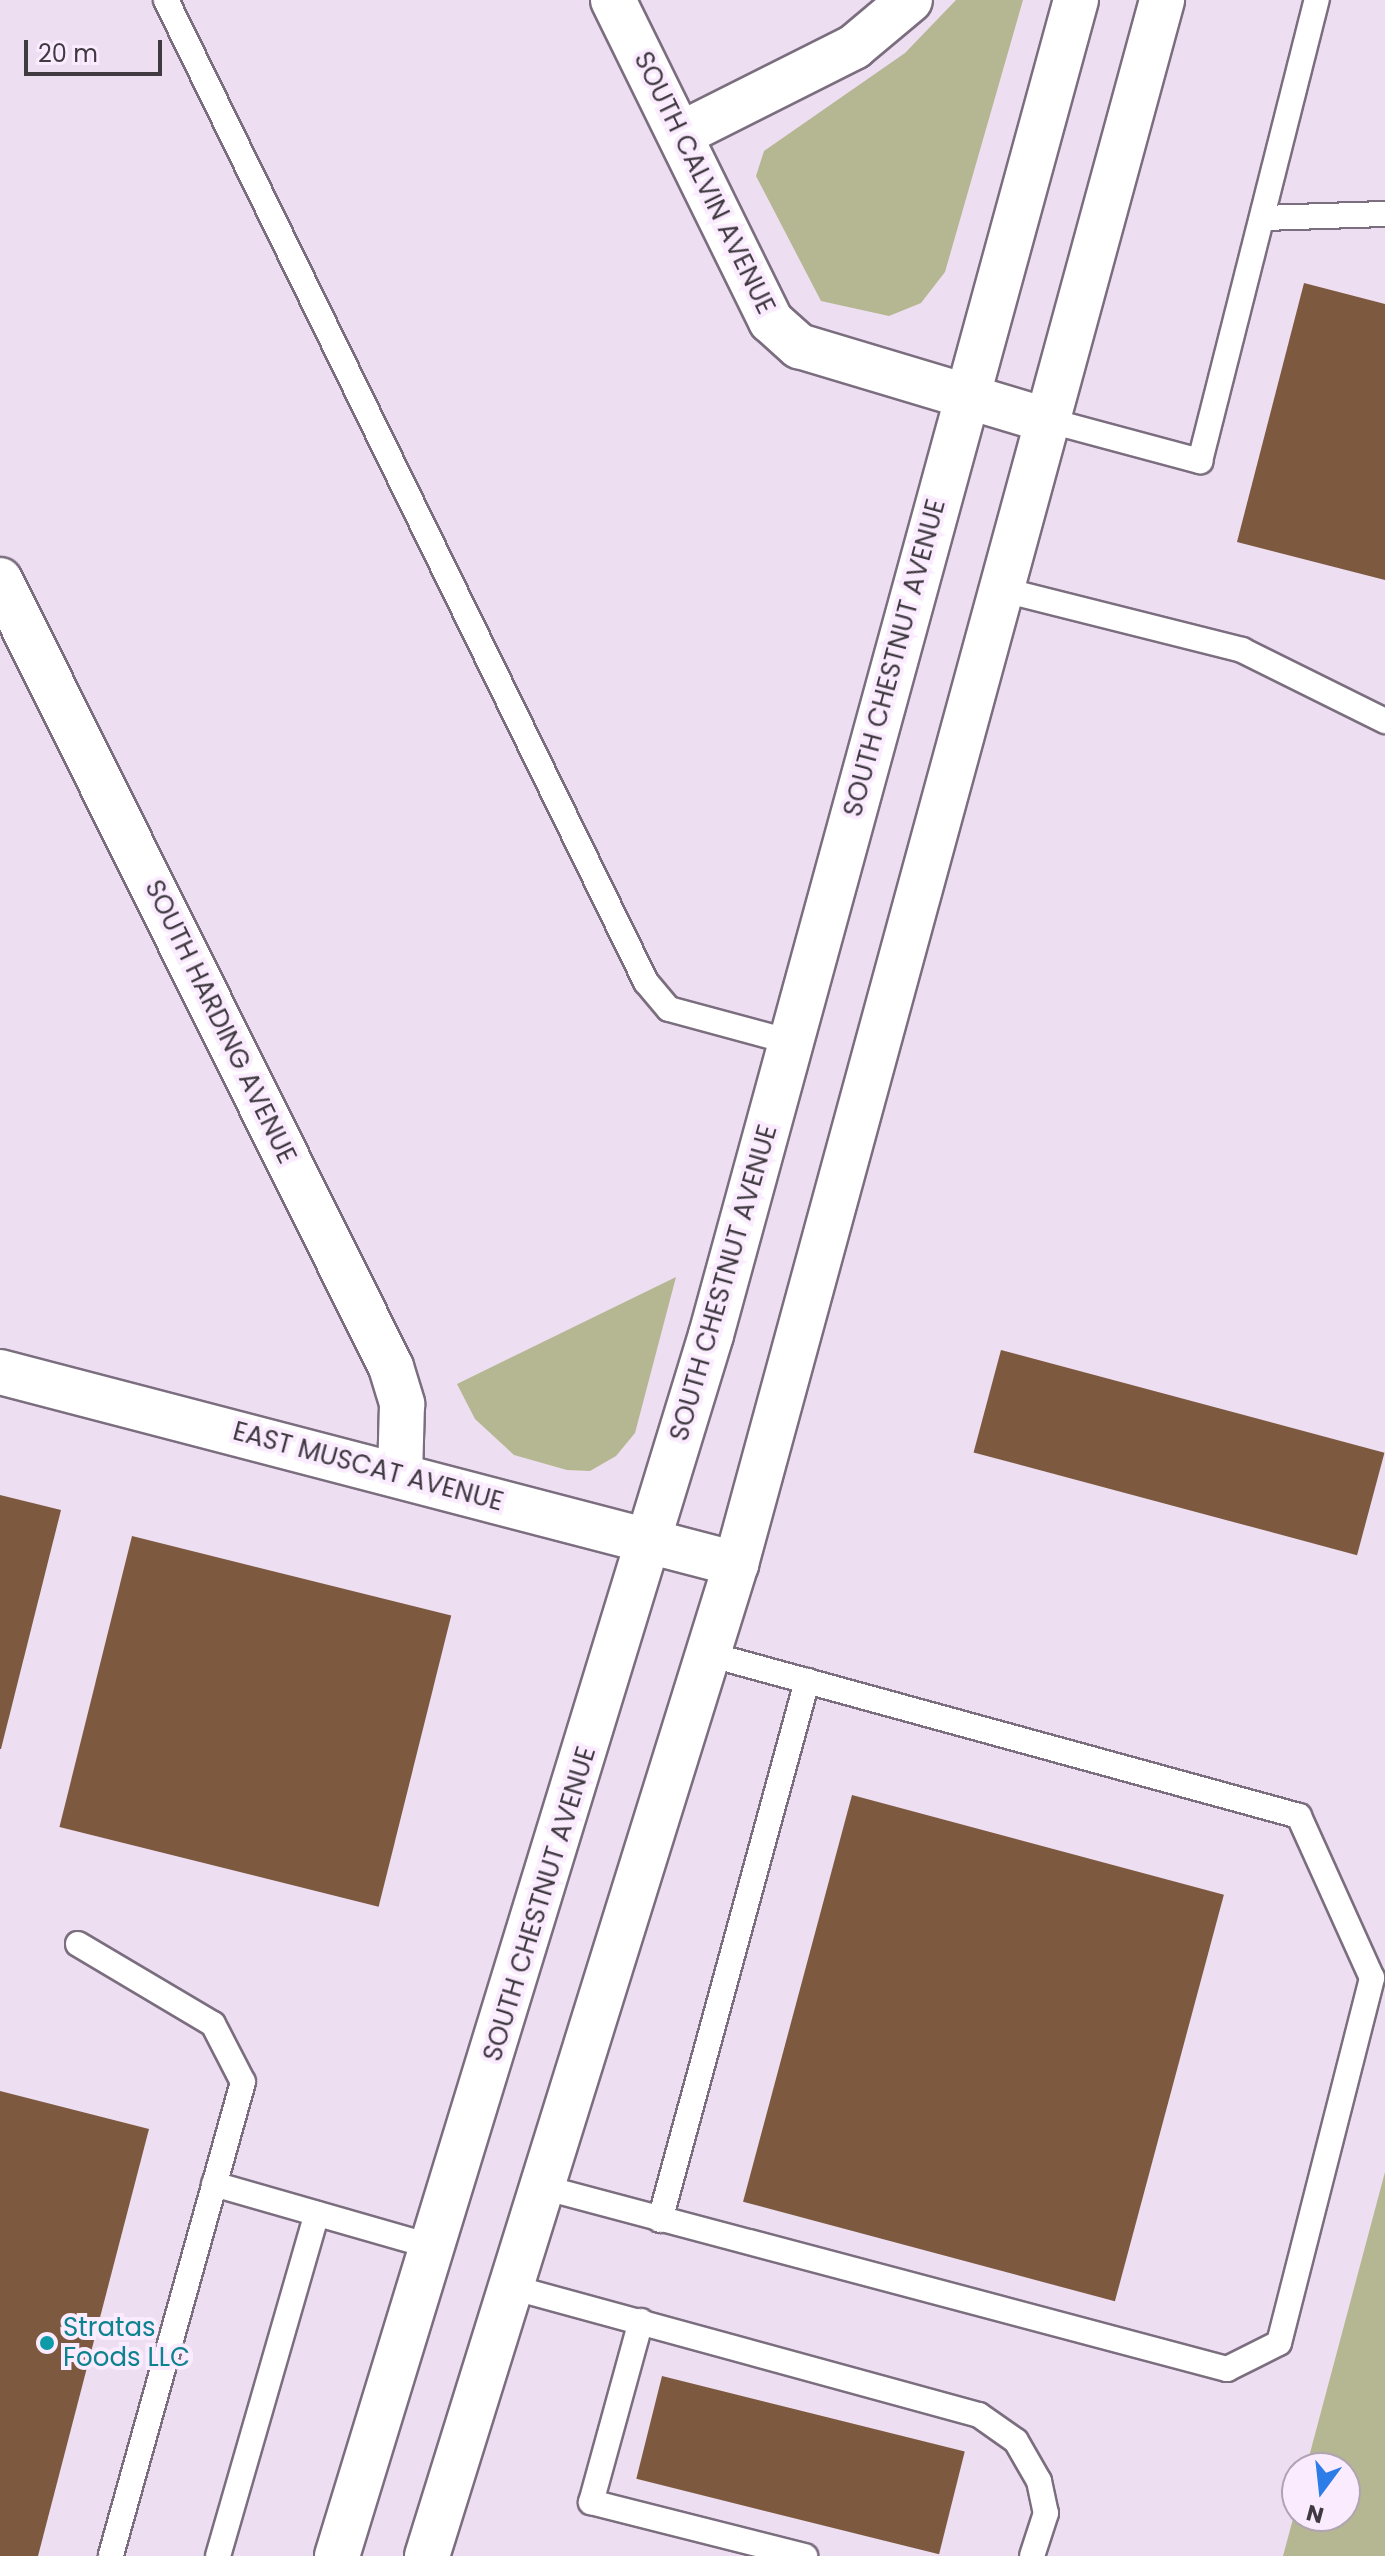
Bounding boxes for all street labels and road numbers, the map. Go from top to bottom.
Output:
street label: SOUTH CALVIN AVENUE [627,47,781,319]
street label: SOUTH CHESTNUT AVENUE [838,496,952,820]
street label: SOUTH HARDING AVENUE [138,875,302,1169]
street label: SOUTH CHESTNUT AVENUE [664,1121,784,1445]
street label: EAST MUSCAT AVENUE [229,1416,507,1518]
street label: SOUTH CHESTNUT AVENUE [477,1743,603,2065]

